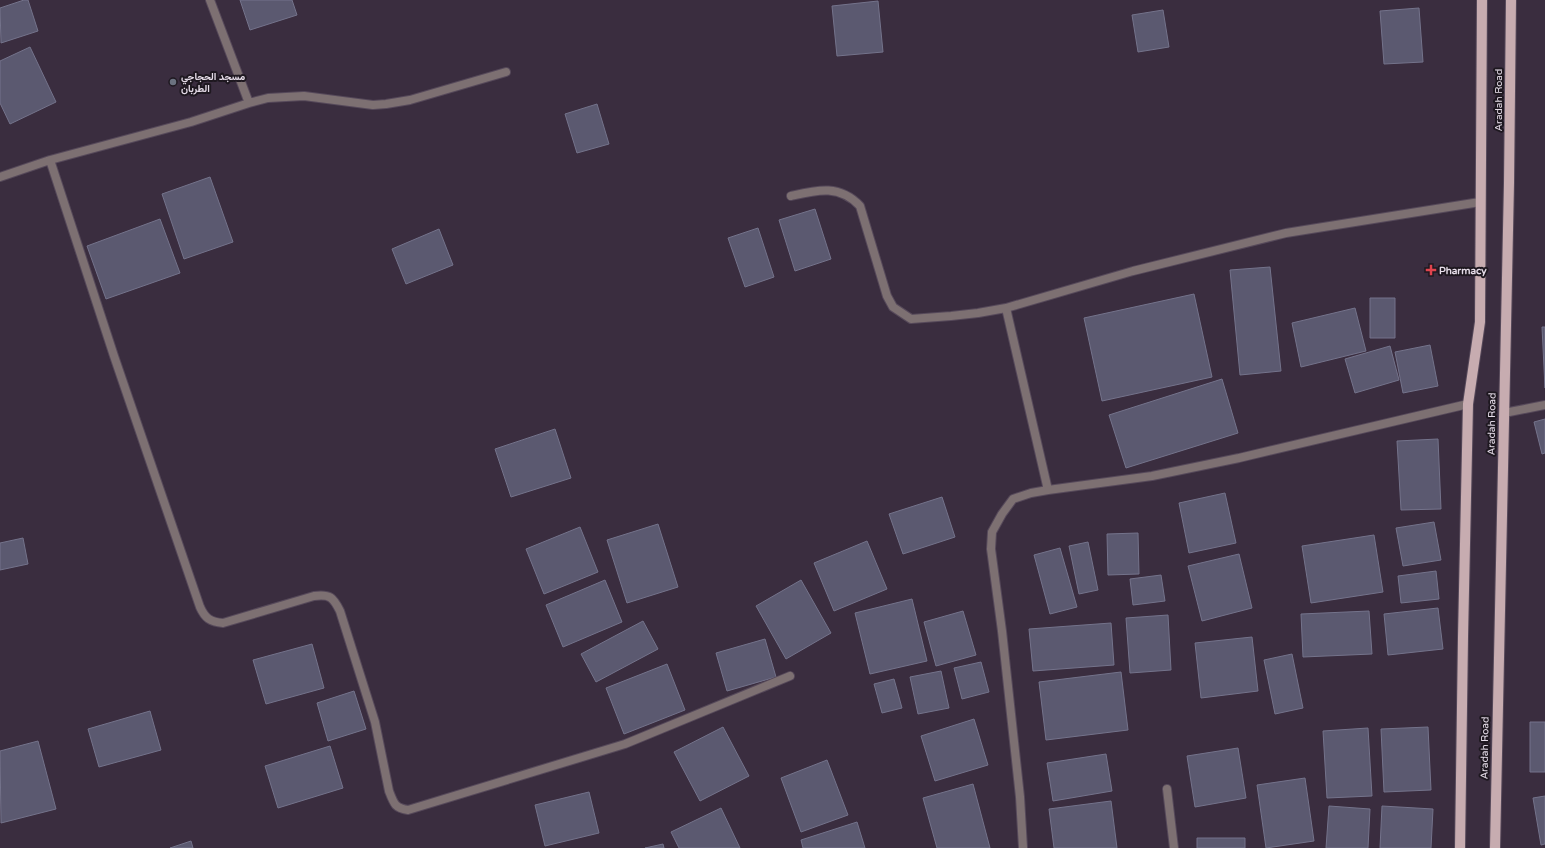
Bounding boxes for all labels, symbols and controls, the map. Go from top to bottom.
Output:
street label: Aradah Road [1493,69,1505,131]
place label: مسجد الحجاجي الطربان [181,71,246,95]
marker: مسجد الحجاجي الطربان [168,77,178,87]
marker: Pharmacy [1426,265,1436,275]
place label: Pharmacy [1439,265,1487,277]
street label: Aradah Road [1485,393,1499,455]
street label: Aradah Road [1478,717,1492,779]

